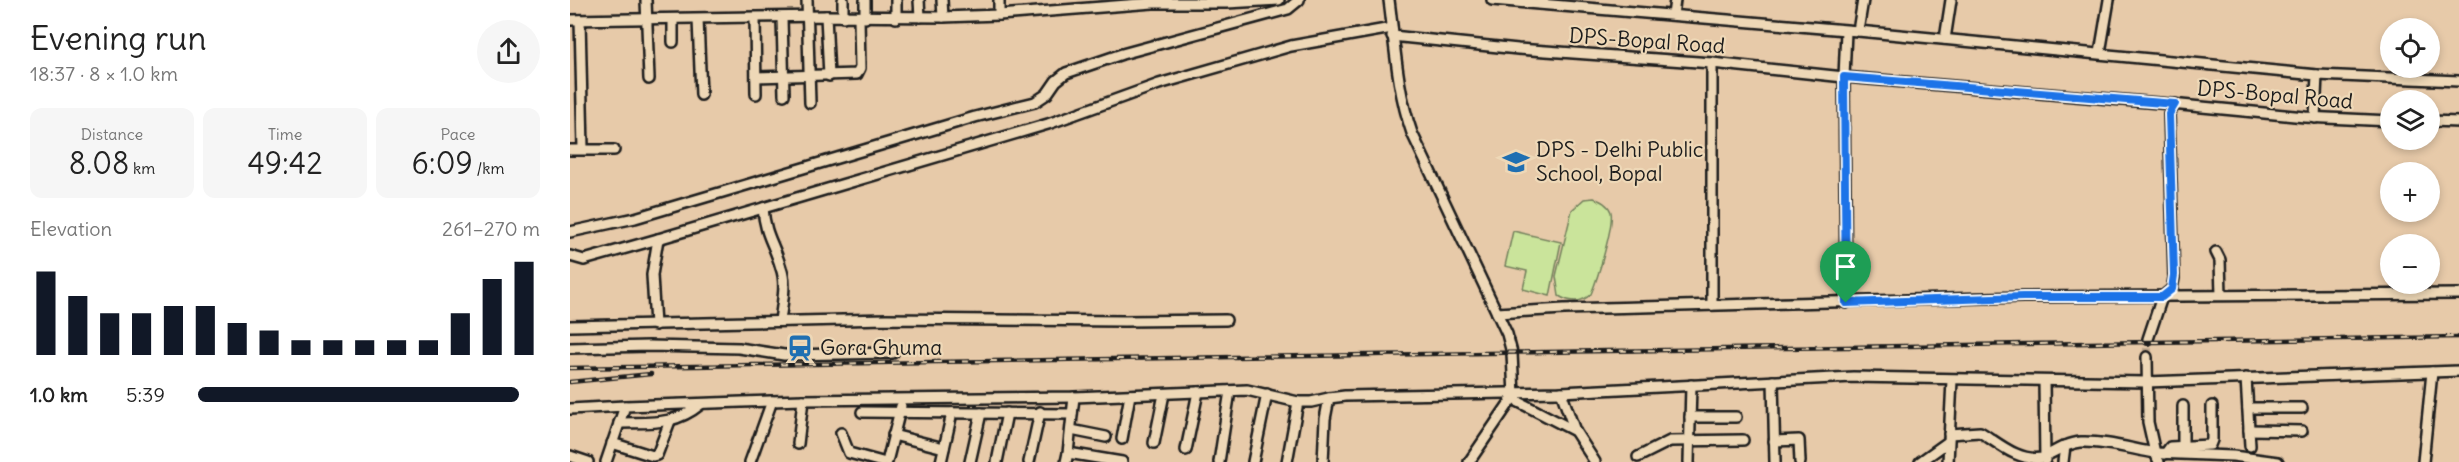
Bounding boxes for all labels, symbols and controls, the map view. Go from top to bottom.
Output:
text: Evening run [30,17,206,59]
map controls [2380,18,2440,294]
button: locate [2380,18,2440,78]
button: share [477,20,540,83]
street label: DPS-Bopal Road [1568,22,1726,59]
text: 18:37 · 8 × 1.0 km [30,61,178,86]
street label: DPS-Bopal Road [2196,74,2354,115]
button: layers [2380,90,2440,150]
text: Distance [81,124,143,144]
text: Time [268,124,302,144]
text: Pace [441,124,475,144]
place label: DPS - Delhi Public School, Bopal [1536,136,1703,187]
text: 8.08 [69,144,129,182]
text: 49:42 [247,144,323,182]
text: 6:09 [412,144,473,182]
school or university icon: DPS - Delhi Public School, Bopal [1501,147,1531,177]
text: km [129,158,155,178]
text: /km [473,158,504,178]
button: + [2380,162,2440,222]
text: Elevation [30,216,112,241]
text: 261–270 m [442,216,540,241]
button: − [2380,234,2440,294]
pin [1820,241,1871,303]
icon: arrive [1829,250,1862,283]
station icon: Gora Ghuma [785,333,815,363]
place label: Gora Ghuma [820,334,942,361]
text: 1.0 km [30,382,88,407]
text: 5:39 [126,382,165,407]

